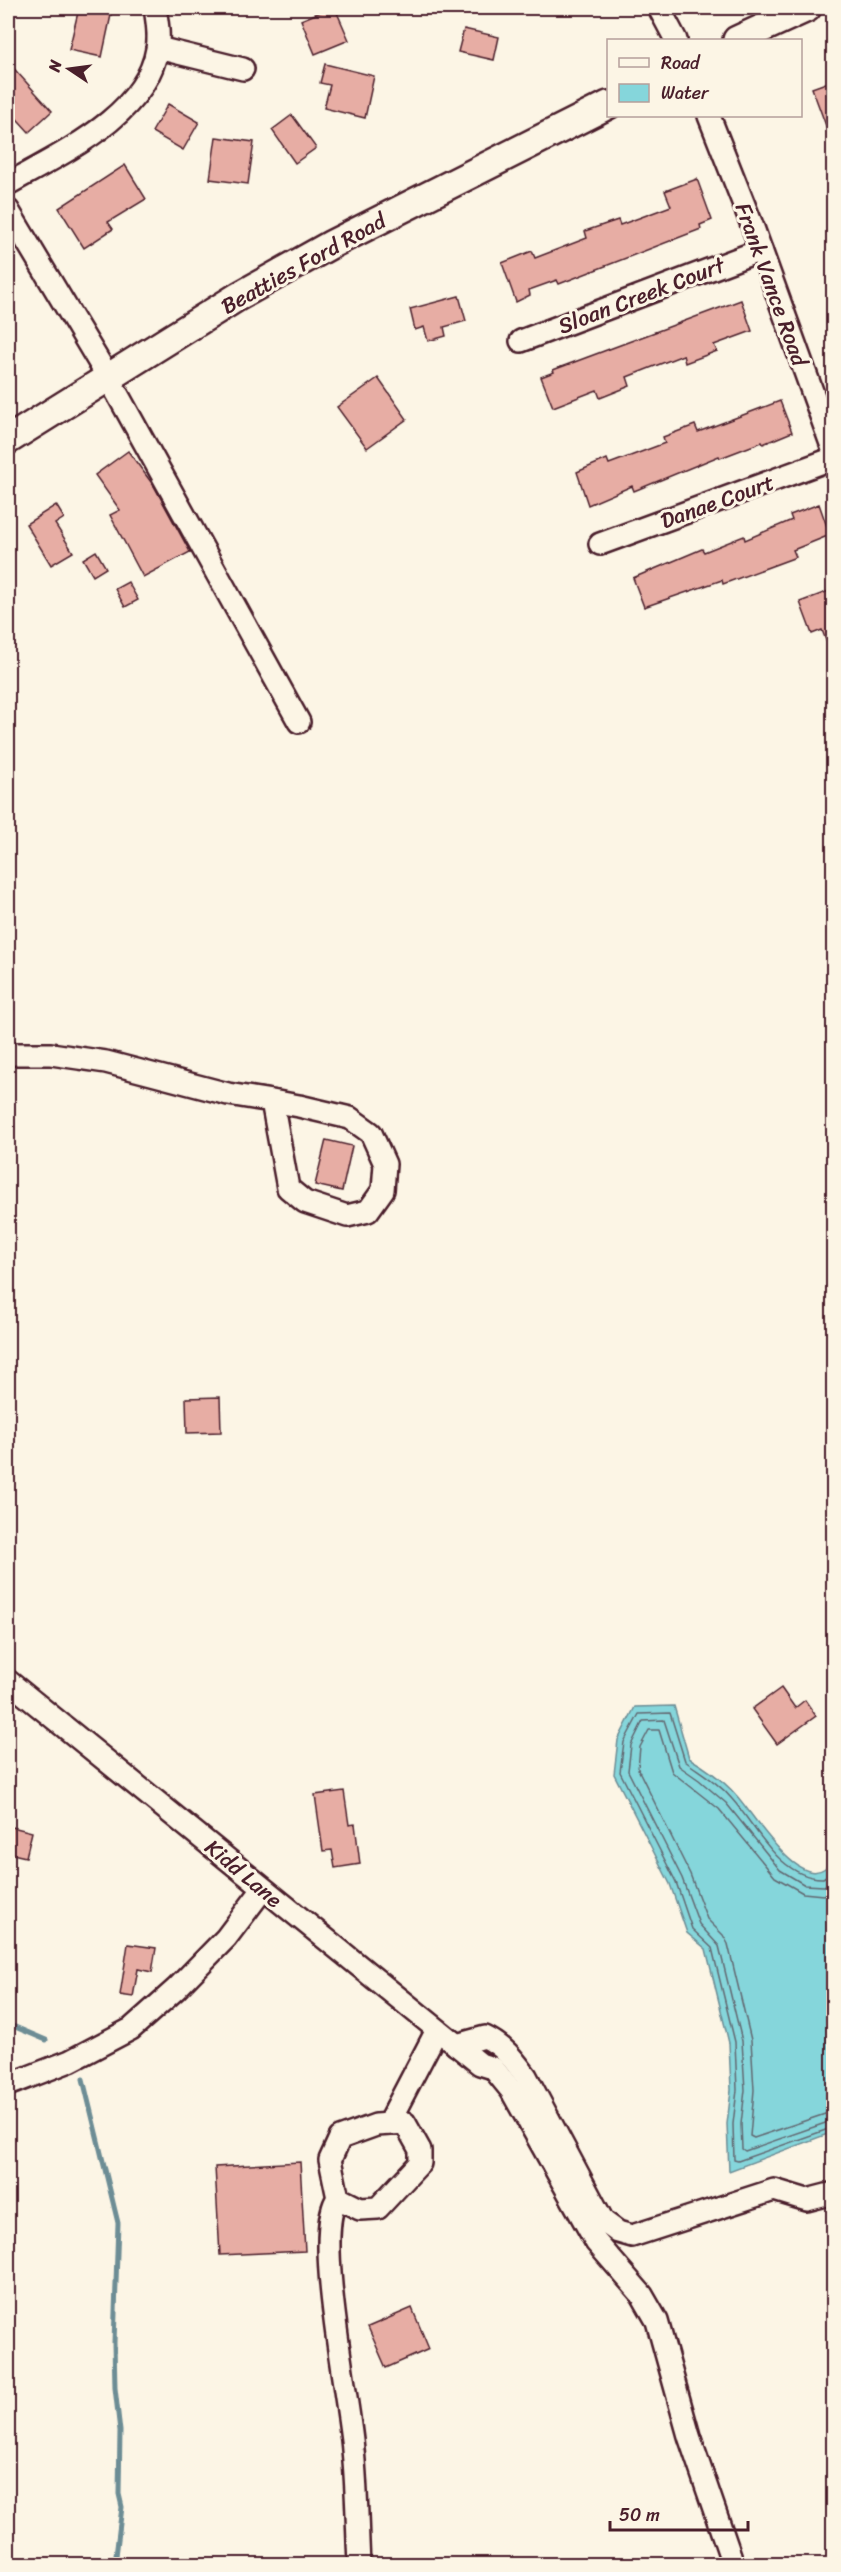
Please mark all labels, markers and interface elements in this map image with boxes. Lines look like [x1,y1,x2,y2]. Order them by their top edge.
north arrow [39,39,99,99]
legend [607,39,802,117]
text: Road [661,47,701,79]
text: N [39,56,70,75]
text: Water [661,77,710,109]
street label: Frank Vance Road [724,197,820,373]
street label: Beatties Ford Road [213,201,394,325]
street label: Sloan Creek Court [552,245,731,345]
street label: Danae Court [655,463,780,540]
street label: Kidd Lane [196,1829,292,1918]
scale bar [610,2494,748,2532]
text: 50 m [619,2499,660,2531]

